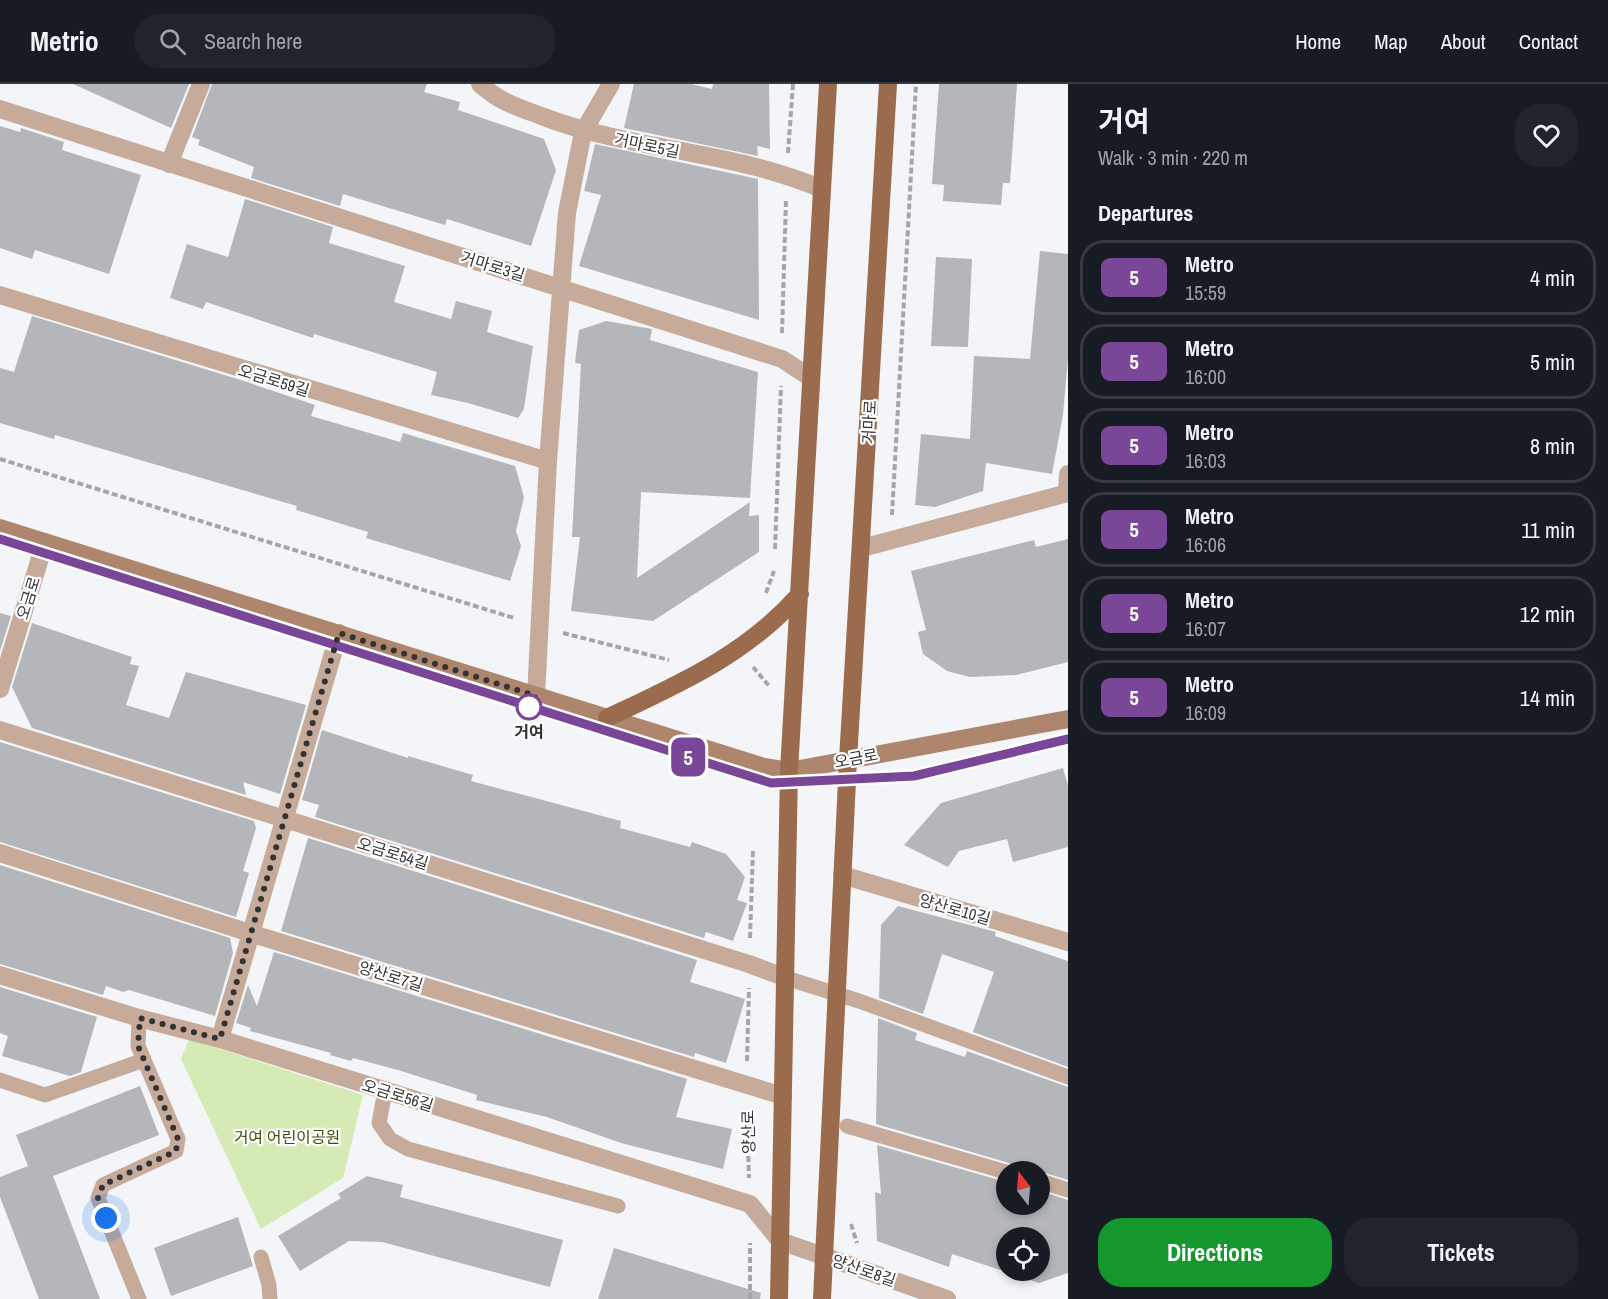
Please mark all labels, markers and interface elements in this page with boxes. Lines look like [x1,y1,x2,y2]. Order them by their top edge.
search box [135,14,555,68]
text: Metrio [30,22,99,60]
icon: search [156,25,189,58]
text: Search here [204,26,302,56]
text: Home [1295,27,1341,56]
text: Map [1374,27,1408,56]
text: About [1441,27,1486,56]
text: Contact [1519,27,1578,56]
text: 거여 [1098,102,1150,140]
button: heart [1515,104,1578,167]
street label: 거마로5길 [612,127,682,163]
text: Walk · 3 min · 220 m [1098,144,1248,171]
text: Departures [1098,198,1193,228]
street label: 거마로3길 [458,246,528,286]
text: Metro [1185,249,1234,279]
text: 5 [1129,263,1139,292]
text: 4 min [1530,263,1575,293]
text: 15:59 [1185,279,1226,306]
text: Metro [1185,333,1234,363]
text: 5 [1129,347,1139,376]
text: 5 min [1530,347,1575,377]
street label: 오금로59길 [236,359,312,401]
text: 16:00 [1185,363,1226,390]
street label: 거마로 [857,399,881,445]
text: Metro [1185,417,1234,447]
text: 5 [1129,431,1139,460]
text: 8 min [1530,431,1575,461]
text: 16:03 [1185,447,1226,474]
text: Metro [1185,501,1234,531]
text: 5 [1129,515,1139,544]
text: 11 min [1521,515,1575,545]
text: 16:06 [1185,531,1226,558]
street label: 오금로 [11,573,45,622]
text: Metro [1185,585,1234,615]
text: 5 [1129,599,1139,628]
text: 12 min [1520,599,1575,629]
text: 16:07 [1185,615,1226,642]
text: Metro [1185,669,1234,699]
text: 5 [1129,683,1139,712]
text: 14 min [1520,683,1575,713]
marker: 거여 [516,694,542,720]
text: 16:09 [1185,699,1226,726]
place label: 거여 [514,721,544,743]
line badge: 5 [668,738,708,776]
text: 5 [683,743,693,772]
street label: 오금로 [832,743,880,773]
street label: 오금로54길 [355,832,431,874]
street label: 양산로10길 [917,888,993,930]
street label: 양산로7길 [356,956,426,996]
street label: 오금로56길 [360,1074,436,1116]
street label: 양산로 [737,1109,759,1154]
park label: 거여 어린이공원 [234,1126,340,1148]
north arrow [996,1161,1050,1215]
map controls [996,1161,1050,1281]
your location [91,1203,121,1233]
button: Directions [1098,1218,1332,1287]
button: Tickets [1344,1218,1578,1287]
button: locate [996,1227,1050,1281]
street label: 양산로8길 [829,1249,899,1291]

